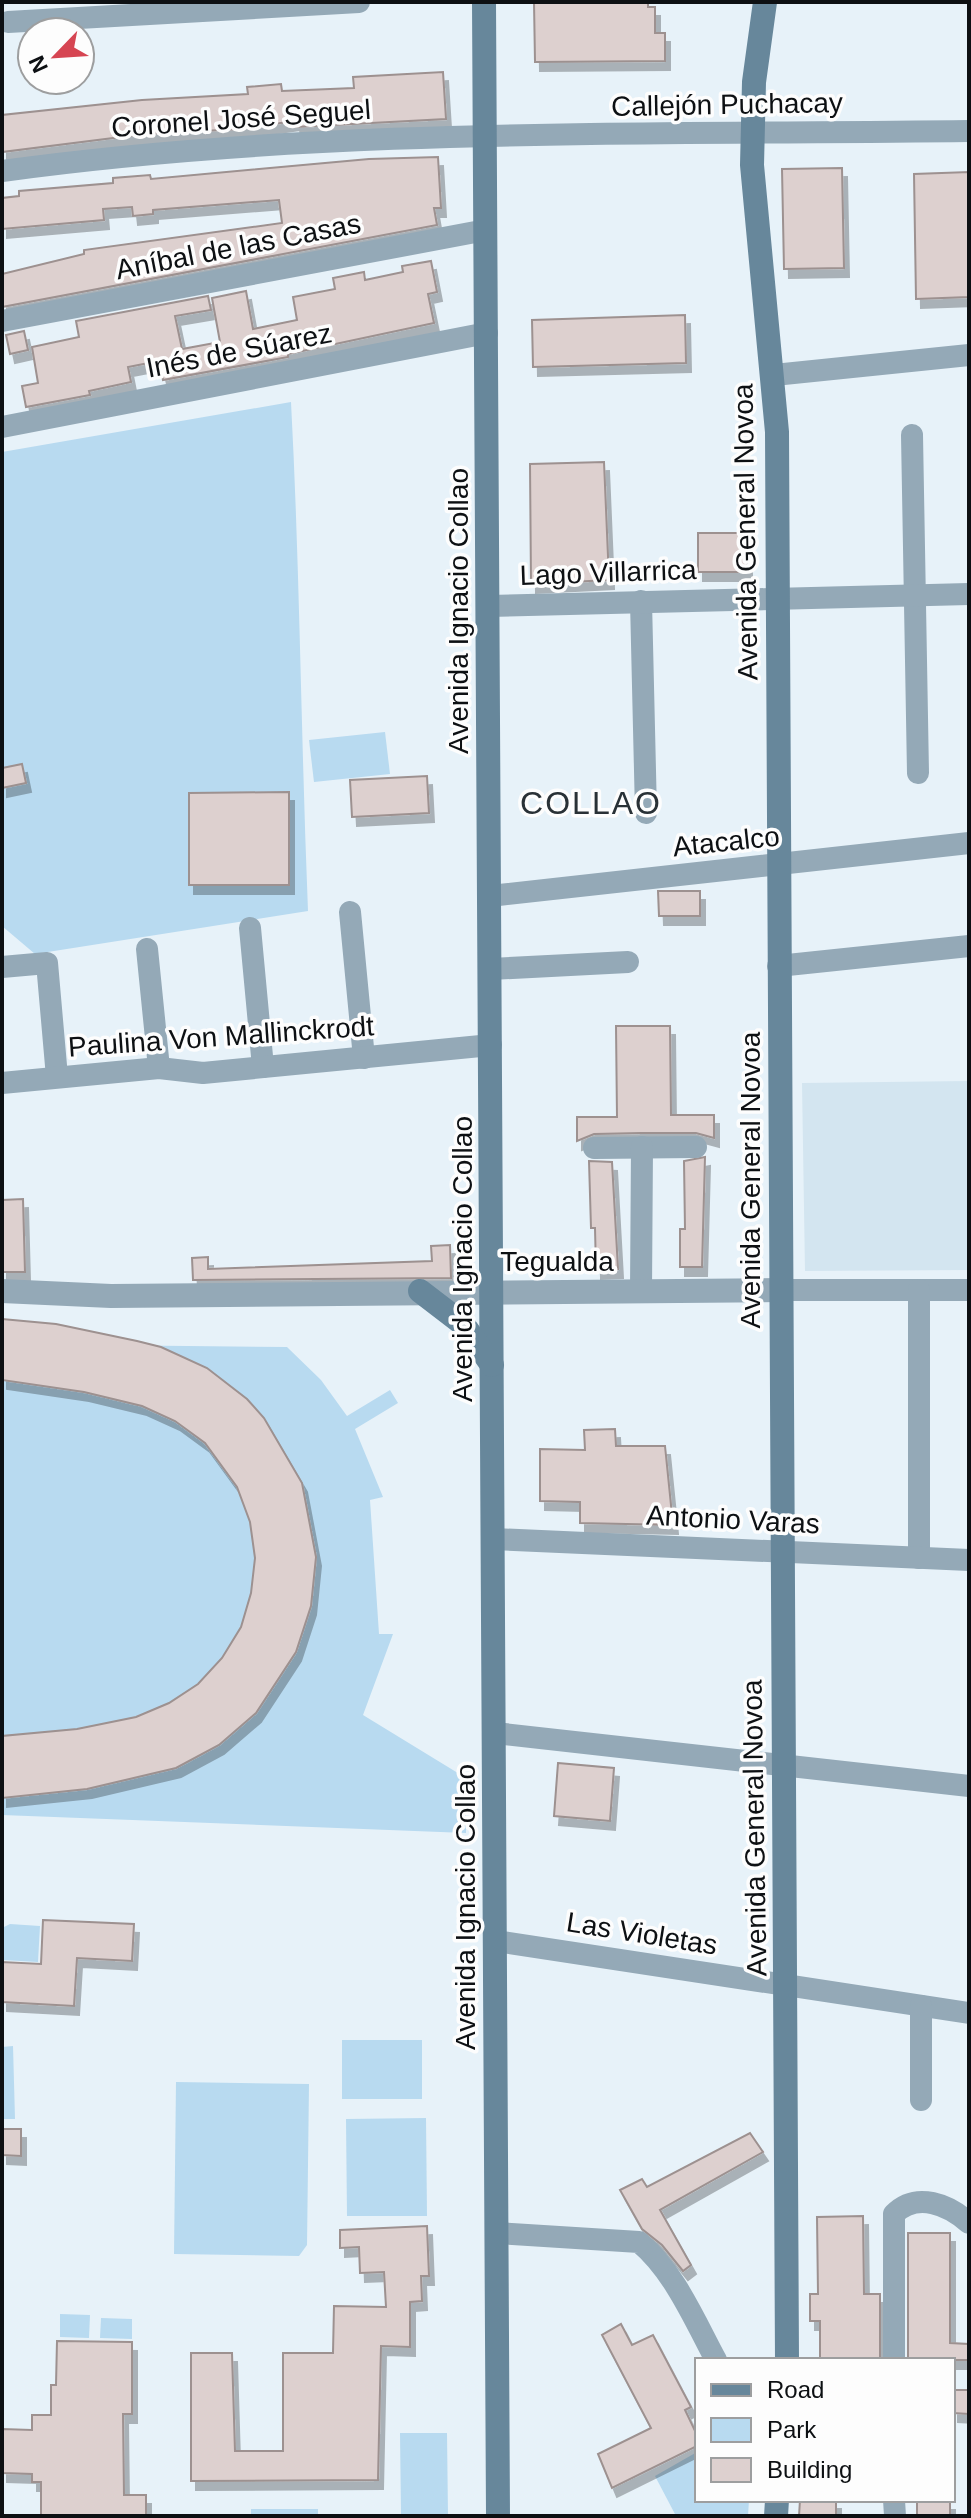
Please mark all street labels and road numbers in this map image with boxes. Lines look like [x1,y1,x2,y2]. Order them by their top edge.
street label: Callejón Puchacay [611,87,843,122]
street label: Coronel José Seguel [110,94,372,143]
street label: Aníbal de las Casas [113,208,363,285]
street label: Inés de Súarez [144,317,334,384]
street label: Avenida General Novoa [727,383,764,681]
street label: Avenida Ignacio Collao [443,468,474,754]
street label: Lago Villarrica [519,554,697,591]
street label: Atacalco [671,820,781,863]
street label: Paulina Von Mallinckrodt [67,1010,375,1063]
street label: Avenida General Novoa [735,1031,766,1328]
street label: Avenida Ignacio Collao [447,1116,478,1402]
street label: Tegualda [500,1246,614,1277]
street label: Antonio Varas [645,1499,821,1540]
street label: Avenida General Novoa [736,1679,773,1977]
street label: Avenida Ignacio Collao [450,1764,481,2050]
street label: Las Violetas [564,1906,719,1961]

